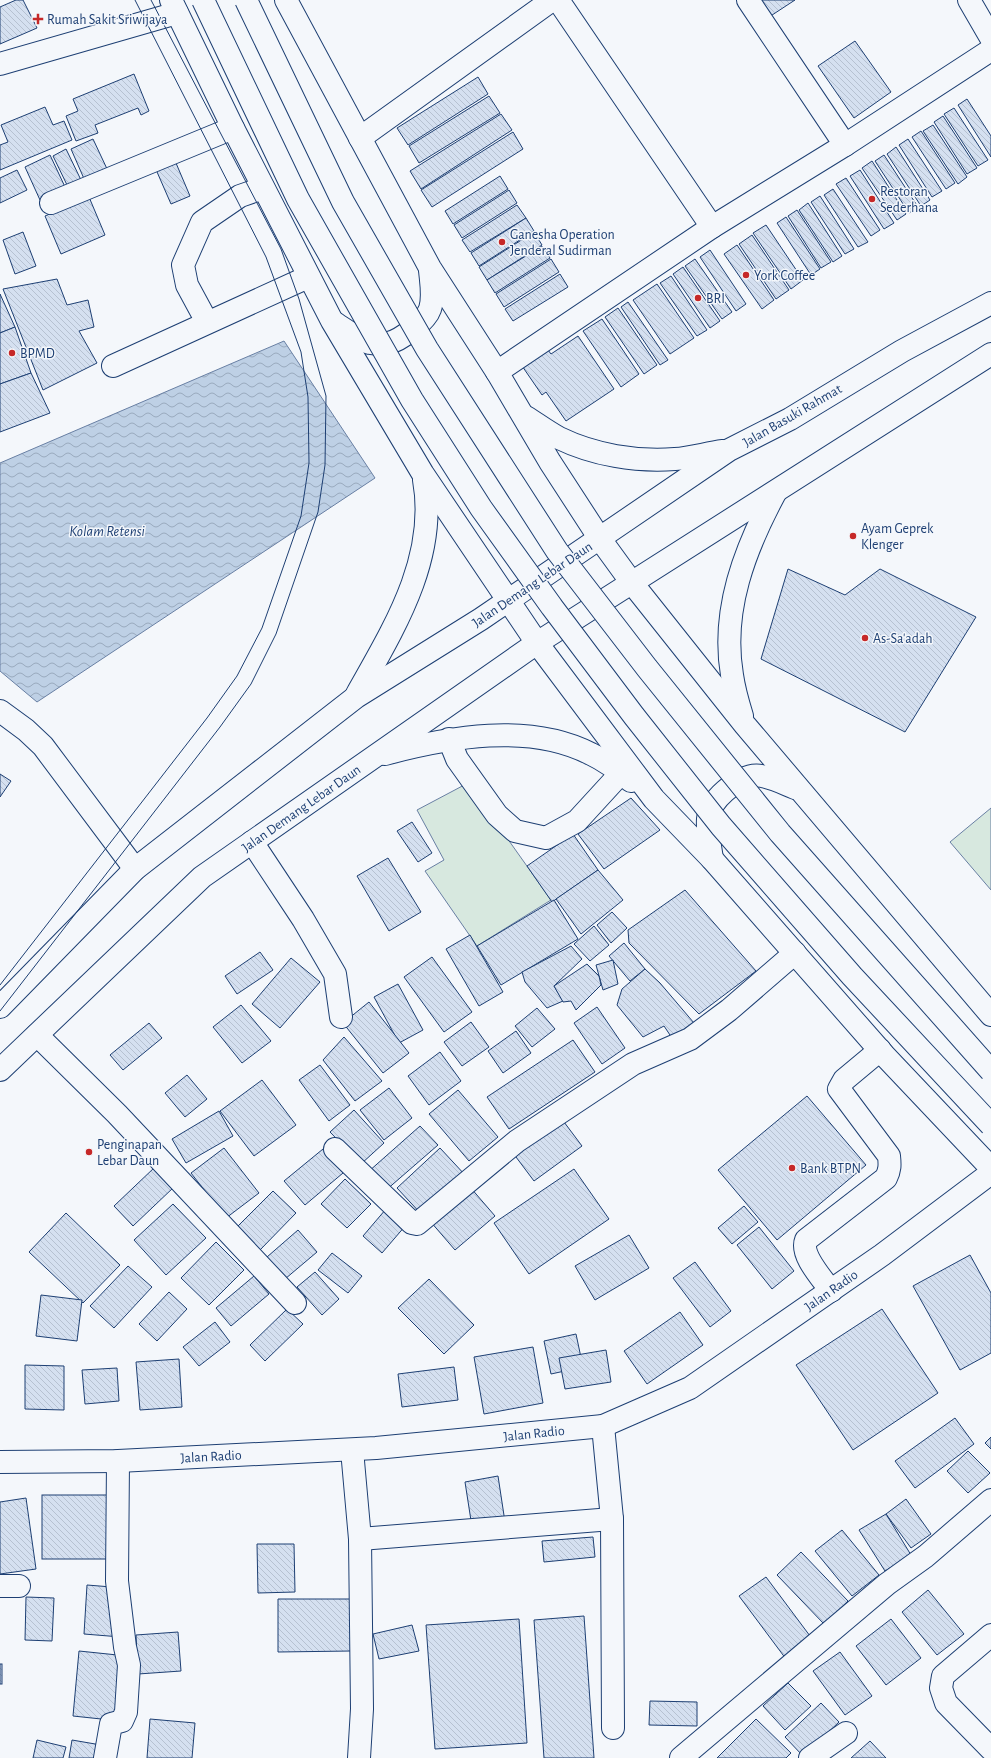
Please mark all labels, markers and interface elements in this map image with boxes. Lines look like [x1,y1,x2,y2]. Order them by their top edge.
marker: Rumah Sakit Sriwijaya [32,13,44,25]
place label: Rumah Sakit Sriwijaya [47,13,168,27]
place label: Restoran Sederhana [880,185,939,215]
marker: Restoran Sederhana [867,194,877,204]
place label: Ganesha Operation Jenderal Sudirman [510,228,615,258]
marker: Ganesha Operation Jenderal Sudirman [497,237,507,247]
place label: York Coffee [754,269,815,283]
marker: York Coffee [741,270,751,280]
place label: BRI [706,292,725,306]
marker: BRI [693,293,703,303]
place label: BPMD [20,347,55,361]
marker: BPMD [7,348,17,358]
street label: Jalan Basuki Rahmat [741,382,845,450]
place label: Ayam Geprek Klenger [861,522,934,552]
water label: Kolam Retensi [69,524,145,539]
marker: Ayam Geprek Klenger [848,531,858,541]
street label: Jalan Demang Lebar Daun [470,539,595,630]
place label: As-Sa'adah [873,632,933,646]
marker: As-Sa'adah [860,633,870,643]
street label: Jalan Demang Lebar Daun [240,763,364,855]
place label: Penginapan Lebar Daun [97,1138,162,1168]
marker: Penginapan Lebar Daun [84,1147,94,1157]
place label: Bank BTPN [800,1162,861,1176]
marker: Bank BTPN [787,1163,797,1173]
street label: Jalan Radio [802,1267,861,1314]
street label: Jalan Radio [503,1424,565,1444]
street label: Jalan Radio [180,1448,242,1466]

